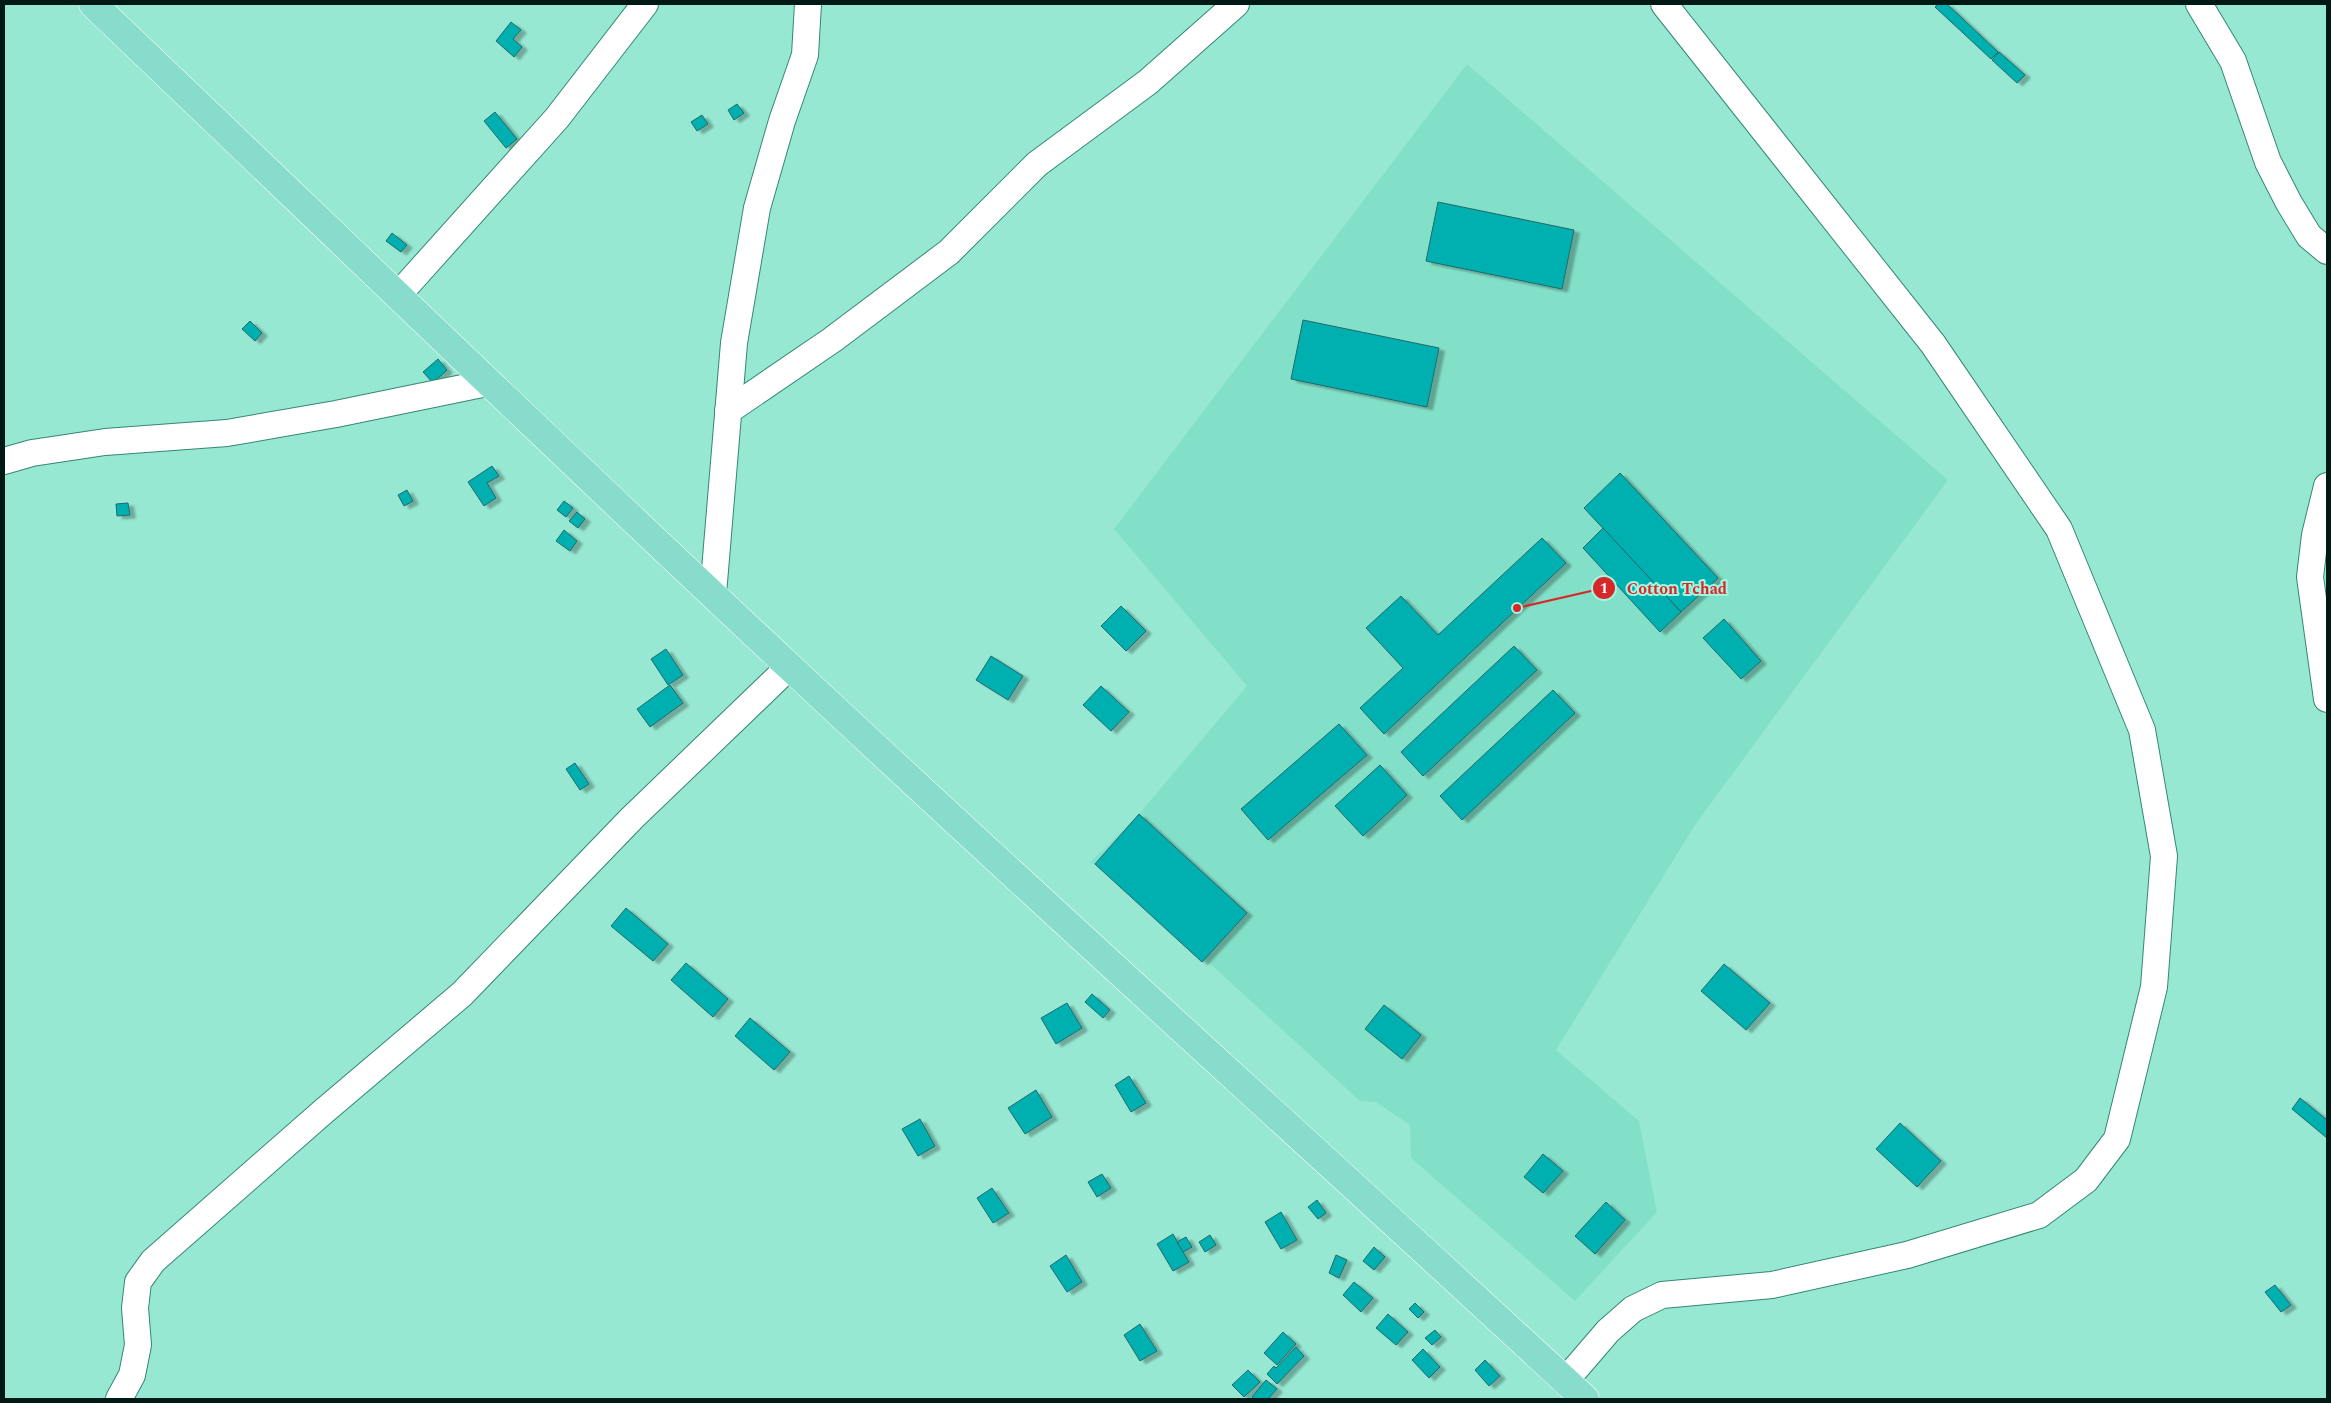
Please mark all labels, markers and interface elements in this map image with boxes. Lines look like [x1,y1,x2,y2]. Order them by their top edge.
callout: Cotton Tchad [1592,573,1737,604]
text: 1 [1600,577,1608,600]
text: Cotton Tchad [1627,577,1727,601]

